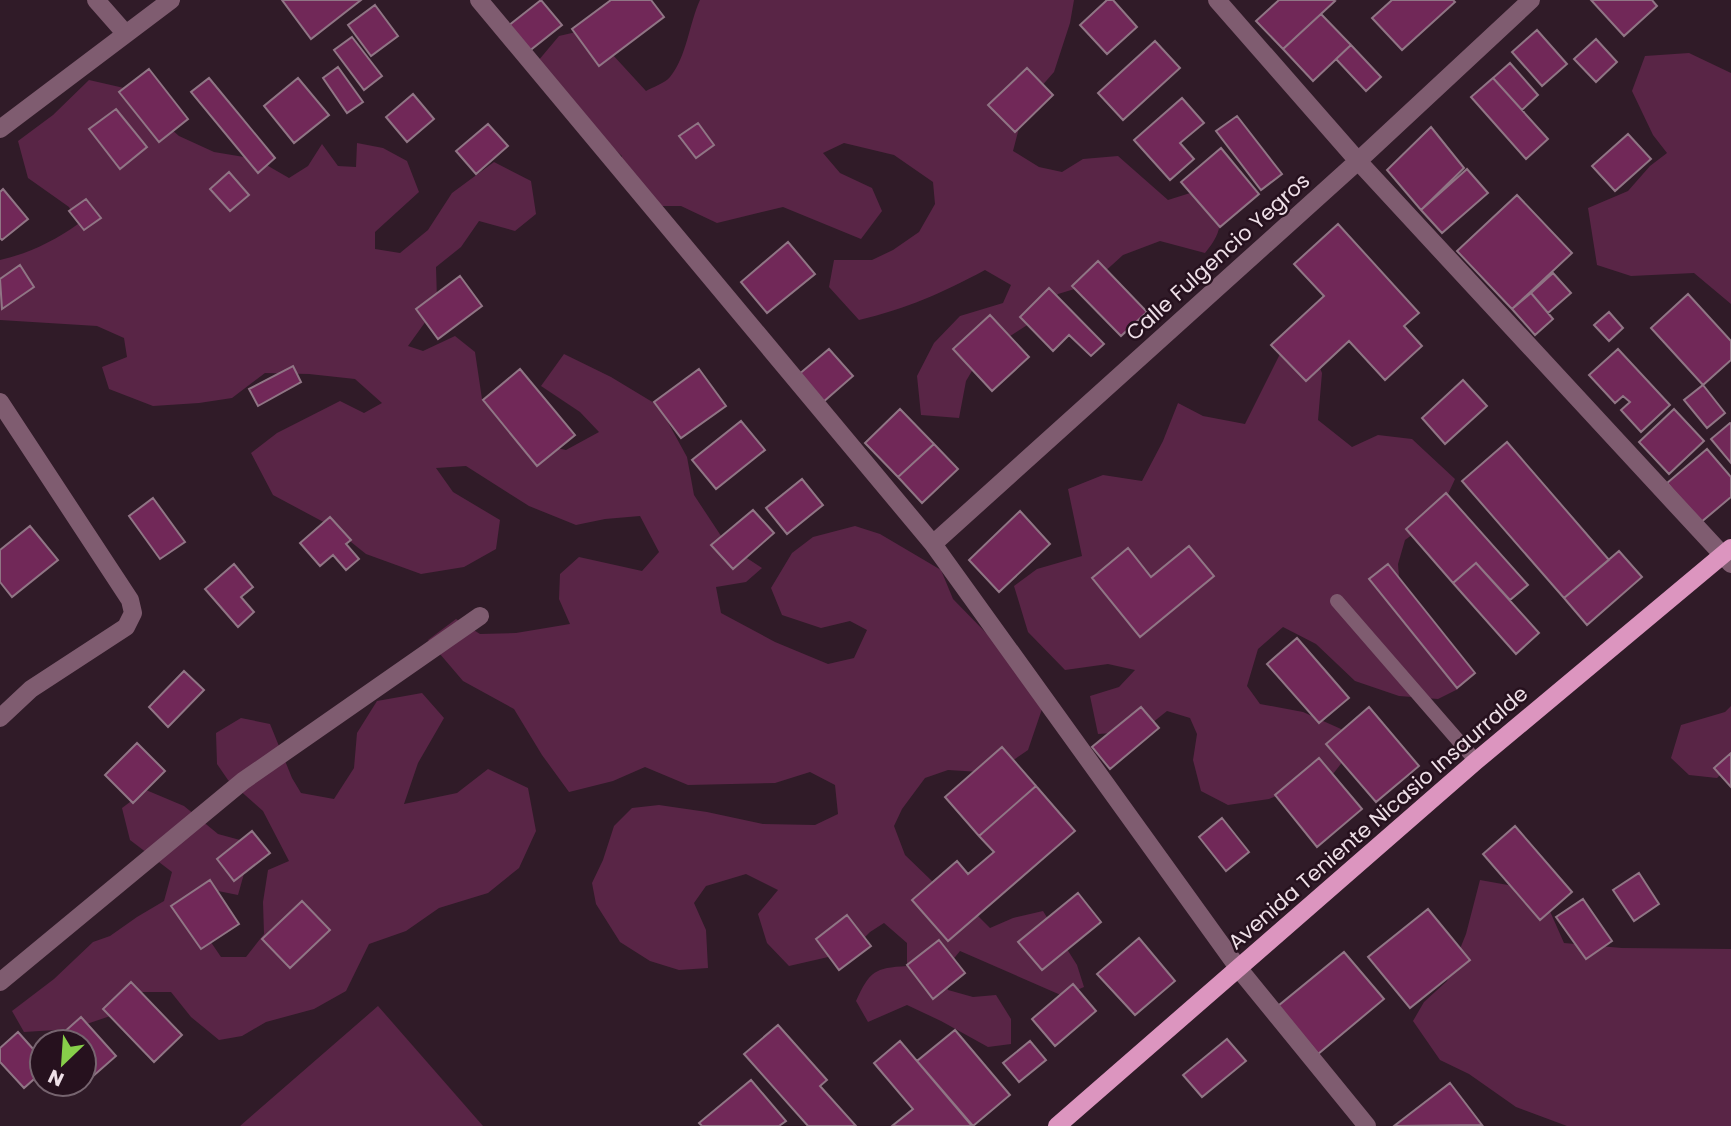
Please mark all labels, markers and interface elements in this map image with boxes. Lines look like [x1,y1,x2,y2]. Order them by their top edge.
street label: Calle Fulgencio Yegros [1120,166,1316,347]
street label: Avenida Teniente Nicasio Insaurralde [1221,679,1534,956]
north arrow [28,1028,98,1098]
text: N [44,1063,68,1093]

